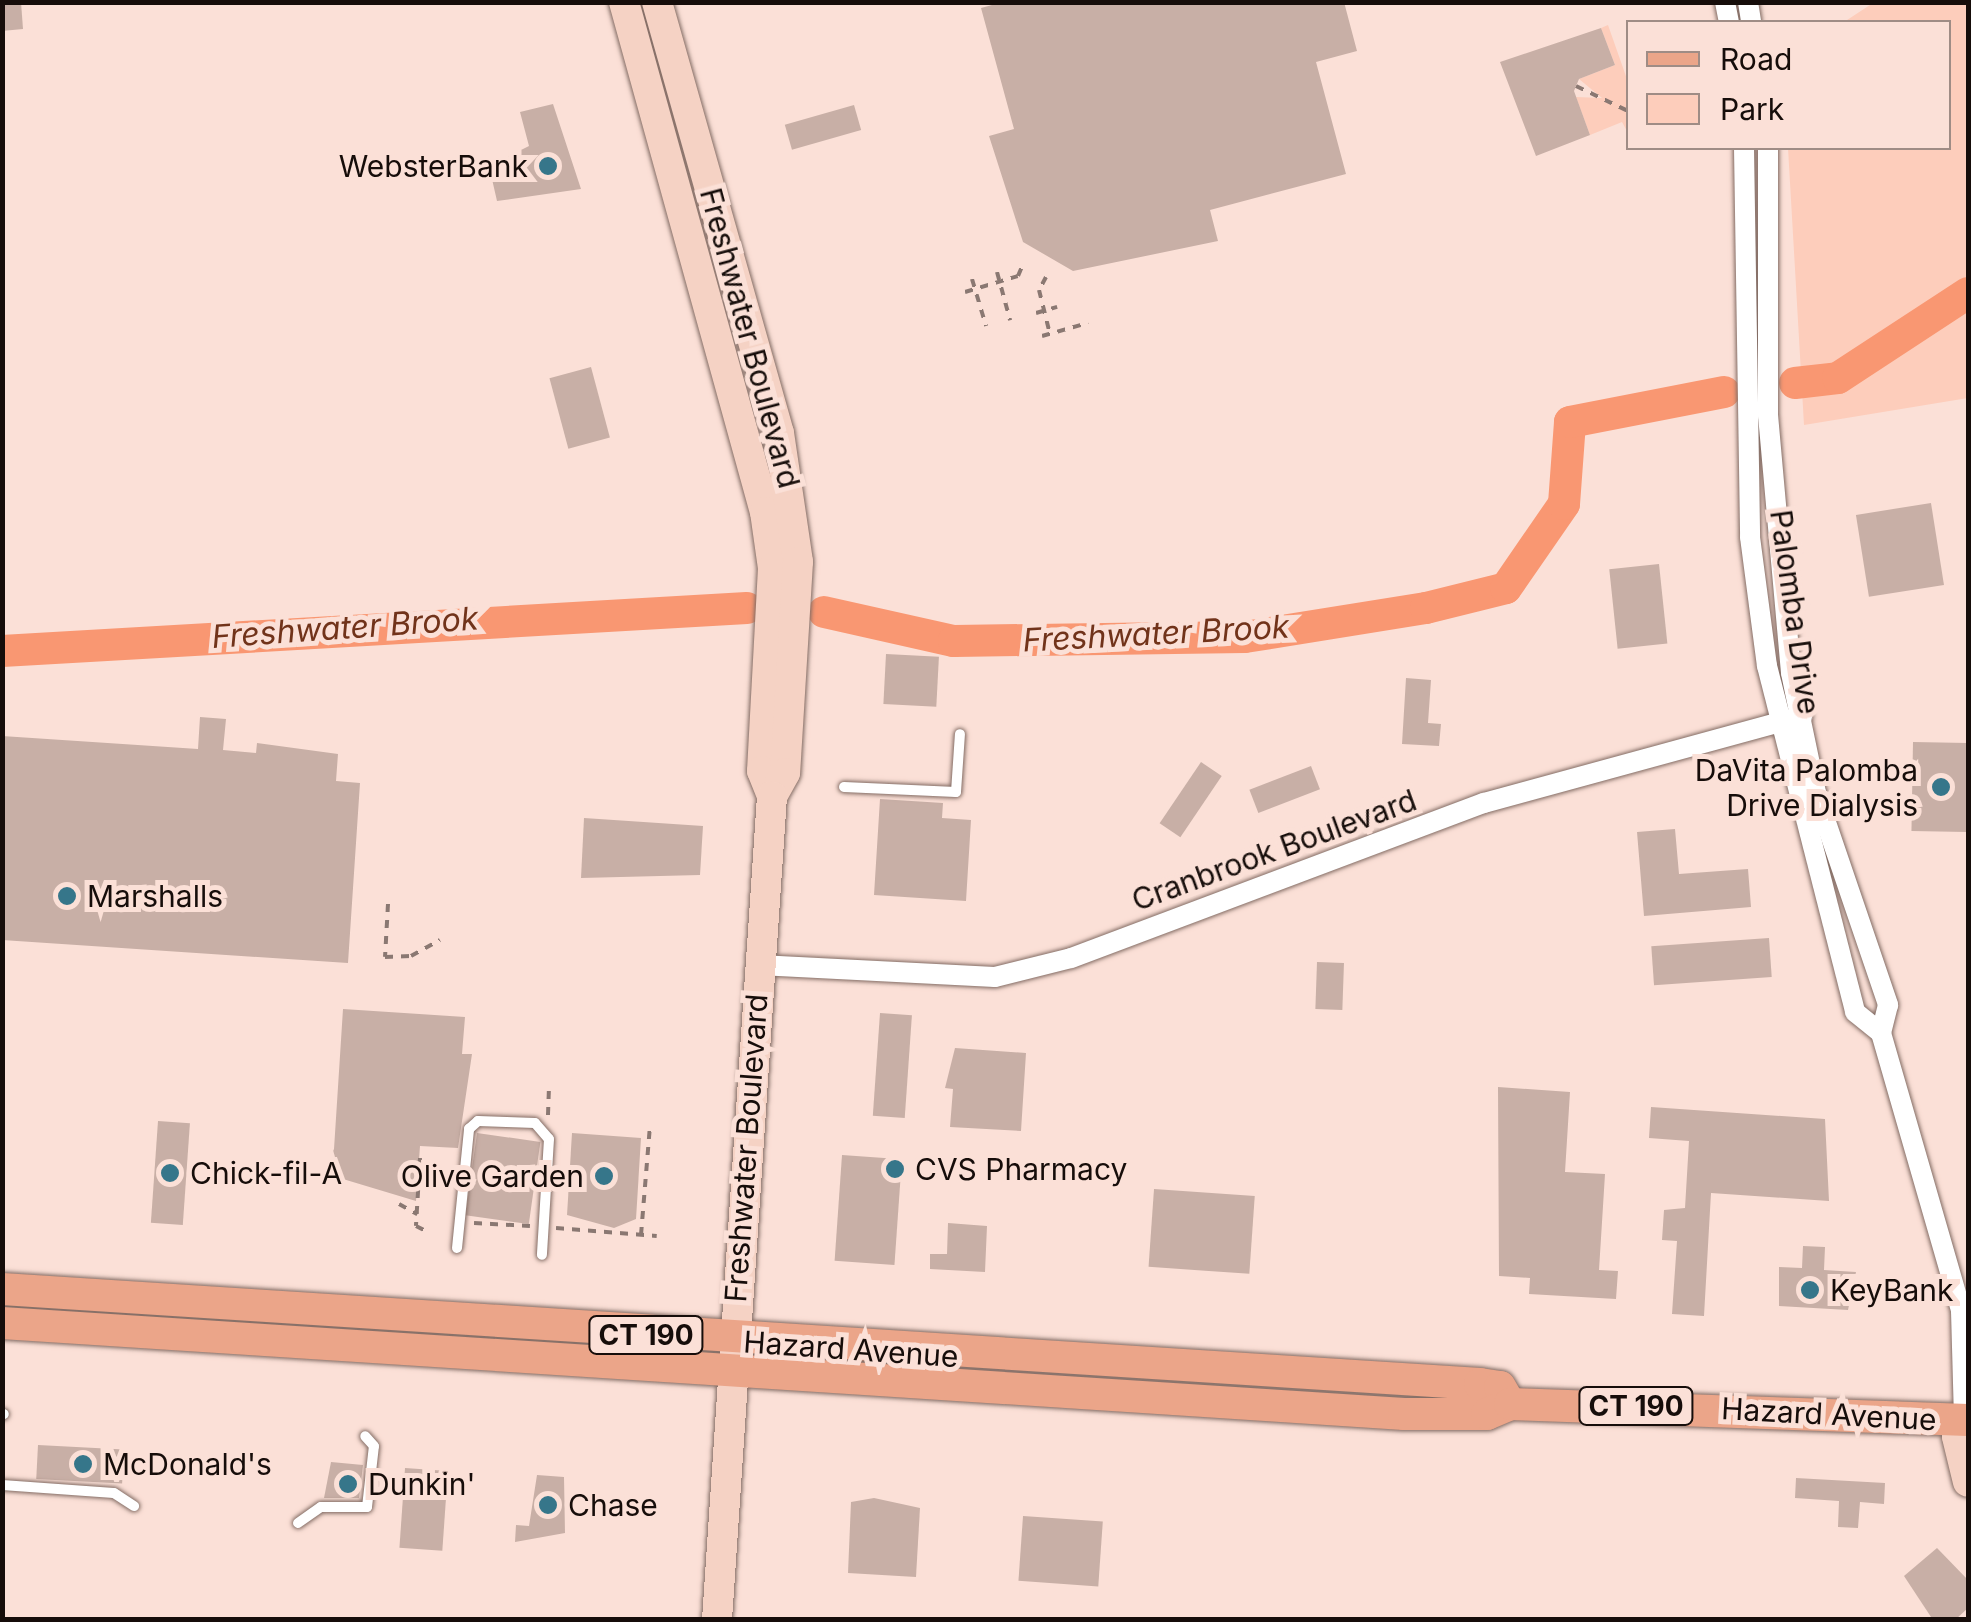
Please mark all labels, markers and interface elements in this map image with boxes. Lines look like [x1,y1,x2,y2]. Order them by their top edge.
legend [1626,20,1951,150]
text: Road [1720,41,1792,77]
text: Park [1720,91,1784,127]
place label: WebsterBank [339,148,528,184]
marker: WebsterBank [537,155,559,177]
street label: Freshwater Boulevard [693,184,807,492]
street label: Palomba Drive [1763,508,1827,716]
water label: Freshwater Brook [210,600,480,656]
water label: Freshwater Brook [1022,608,1290,660]
place label: DaVita Palomba Drive Dialysis [1695,752,1918,822]
marker: DaVita Palomba Drive Dialysis [1928,774,1954,800]
street label: Cranbrook Boulevard [1127,782,1421,918]
place label: Marshalls [87,878,223,914]
marker: Marshalls [56,885,78,907]
street label: Freshwater Boulevard [717,993,775,1303]
place label: CVS Pharmacy [915,1151,1127,1187]
place label: Chick-fil-A [190,1155,342,1191]
place label: Olive Garden [401,1158,584,1194]
marker: CVS Pharmacy [884,1158,906,1180]
marker: Chick-fil-A [159,1162,181,1184]
marker: Olive Garden [593,1165,615,1187]
place label: KeyBank [1830,1272,1954,1308]
marker: KeyBank [1799,1279,1821,1301]
road number: CT 190 [586,1312,706,1358]
street label: Hazard Avenue [742,1324,960,1374]
road number: CT 190 [1576,1383,1696,1429]
street label: Hazard Avenue [1720,1390,1938,1438]
place label: McDonald's [103,1446,272,1482]
marker: McDonald's [72,1453,94,1475]
place label: Dunkin' [368,1466,476,1502]
marker: Dunkin' [337,1473,359,1495]
place label: Chase [568,1487,658,1523]
marker: Chase [537,1494,559,1516]

